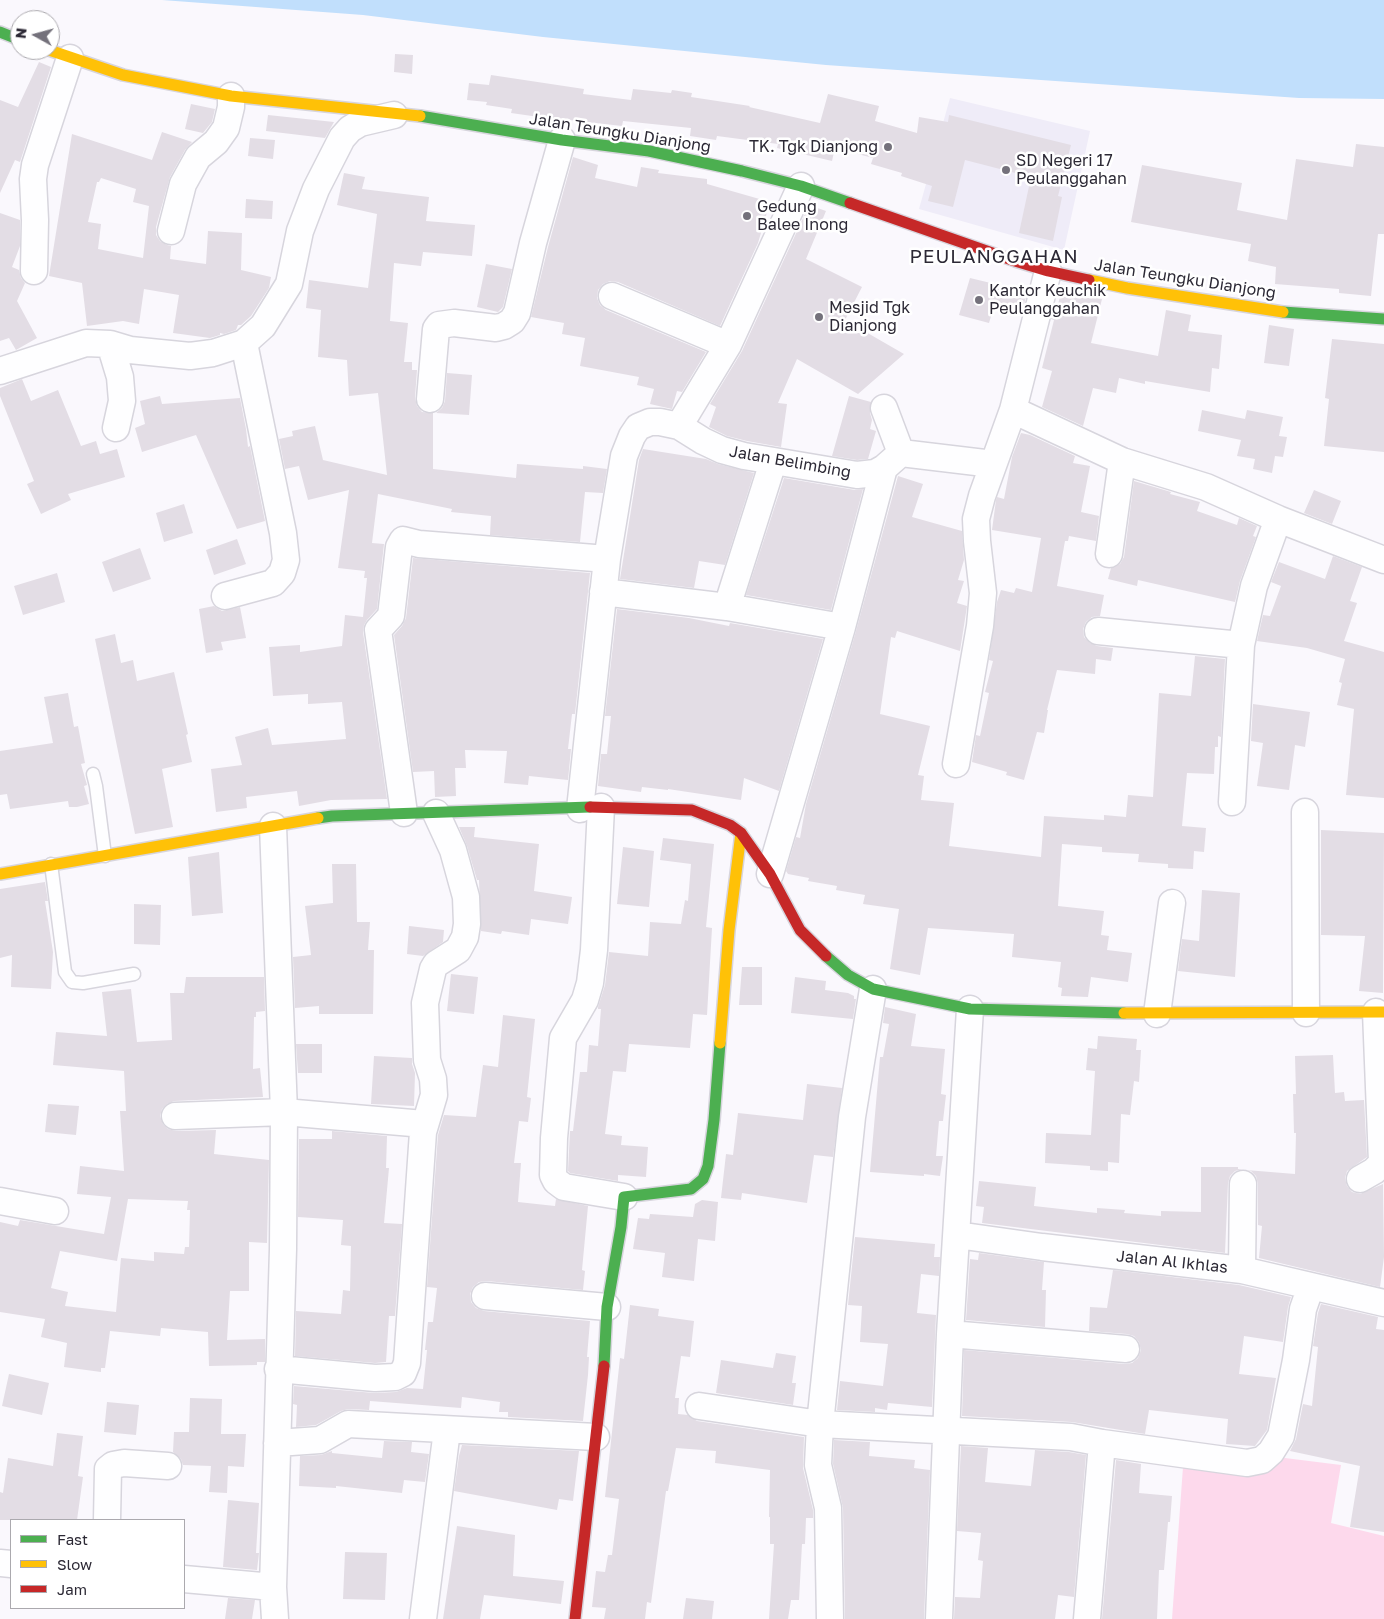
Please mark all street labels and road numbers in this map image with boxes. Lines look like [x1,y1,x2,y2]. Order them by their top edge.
street label: Jalan Teungku Dianjong [528,109,712,157]
street label: Jalan Teungku Dianjong [1093,255,1277,303]
street label: Jalan Belimbing [728,442,852,482]
street label: Jalan Al Ikhlas [1115,1247,1229,1277]

